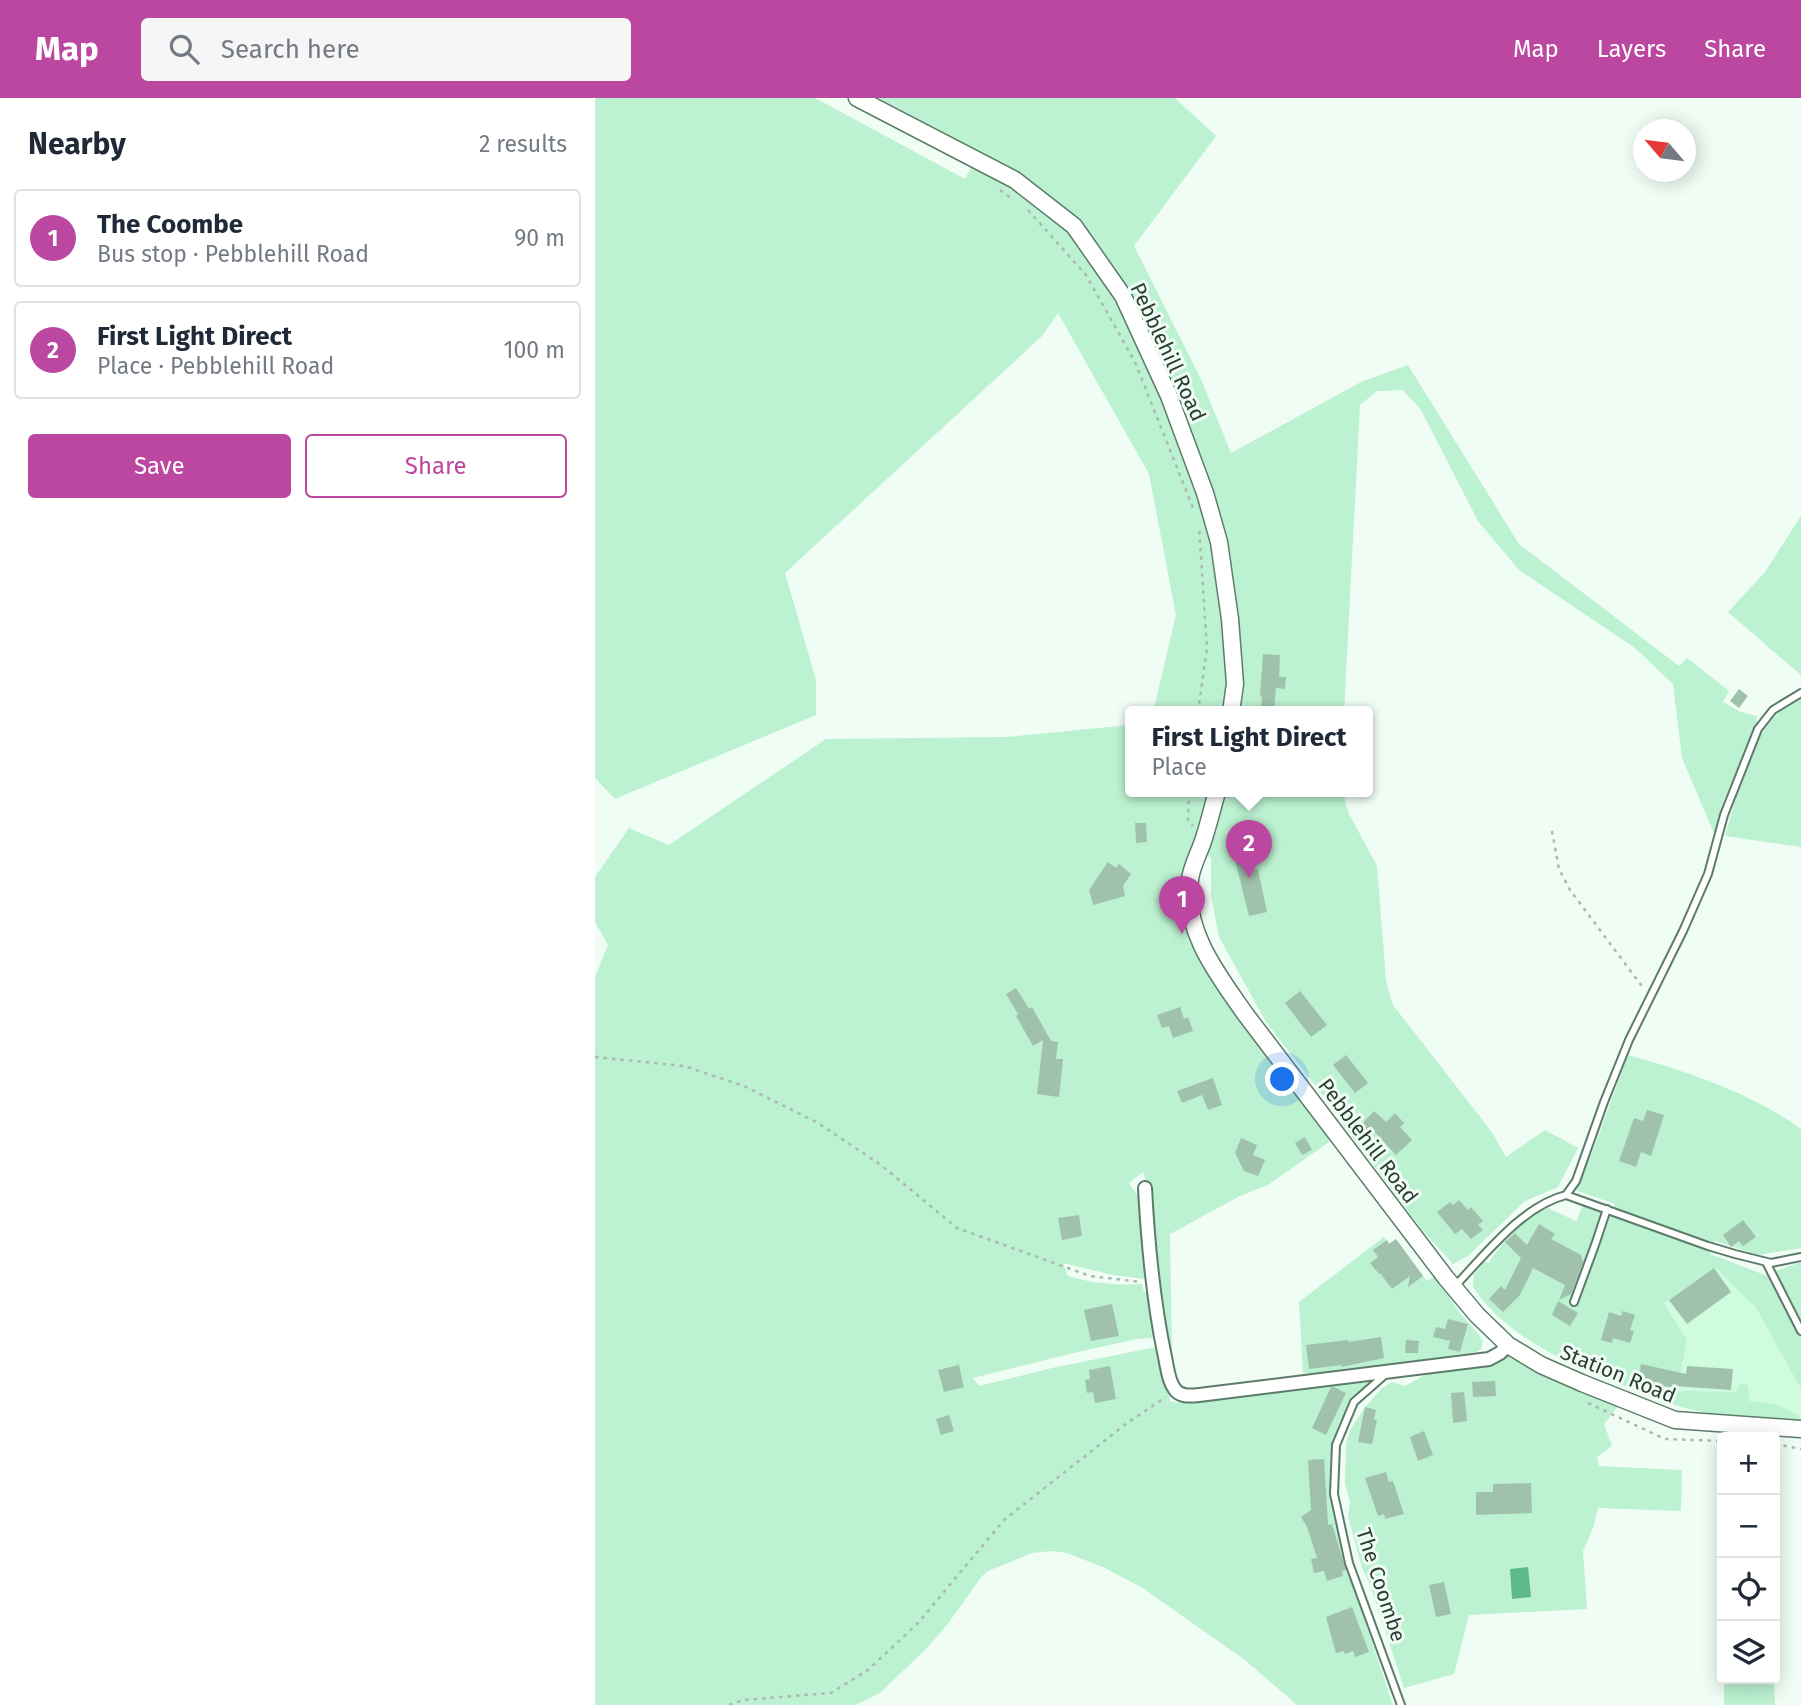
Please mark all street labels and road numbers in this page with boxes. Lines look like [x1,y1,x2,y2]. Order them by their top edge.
street label: Pebblehill Road [1125,279,1211,425]
street label: Pebblehill Road [1312,1073,1424,1209]
street label: Station Road [1556,1339,1680,1409]
street label: The Coombe [1350,1525,1412,1645]

